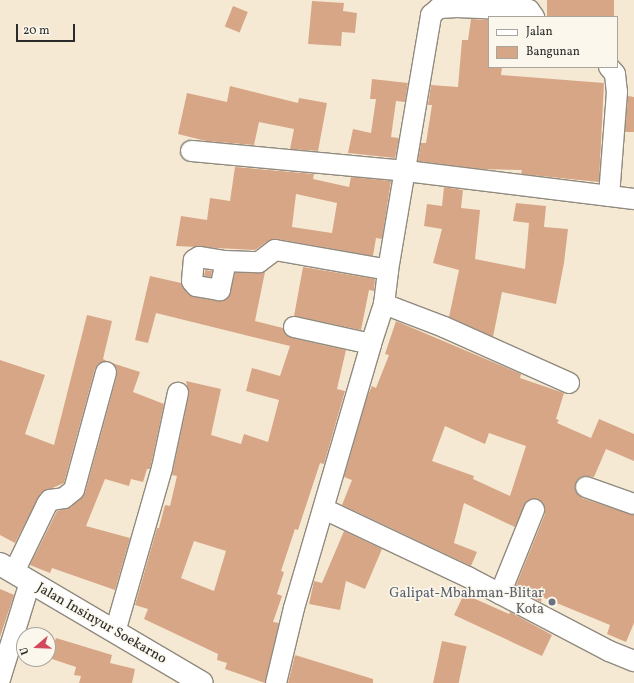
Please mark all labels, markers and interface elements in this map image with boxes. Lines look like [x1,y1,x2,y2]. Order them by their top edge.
scale bar [18,16,77,42]
legend [488,16,618,68]
text: 20 m [23,23,50,39]
text: Jalan [526,24,553,40]
text: Bangunan [526,44,580,60]
street label: Jalan Insinyur Soekarno [33,580,169,668]
place label: Galipat-Mbahman-Blitar Kota [389,586,544,618]
marker: Galipat-Mbahman-Blitar Kota [547,597,557,607]
north arrow [16,627,56,667]
text: U [17,645,33,657]

